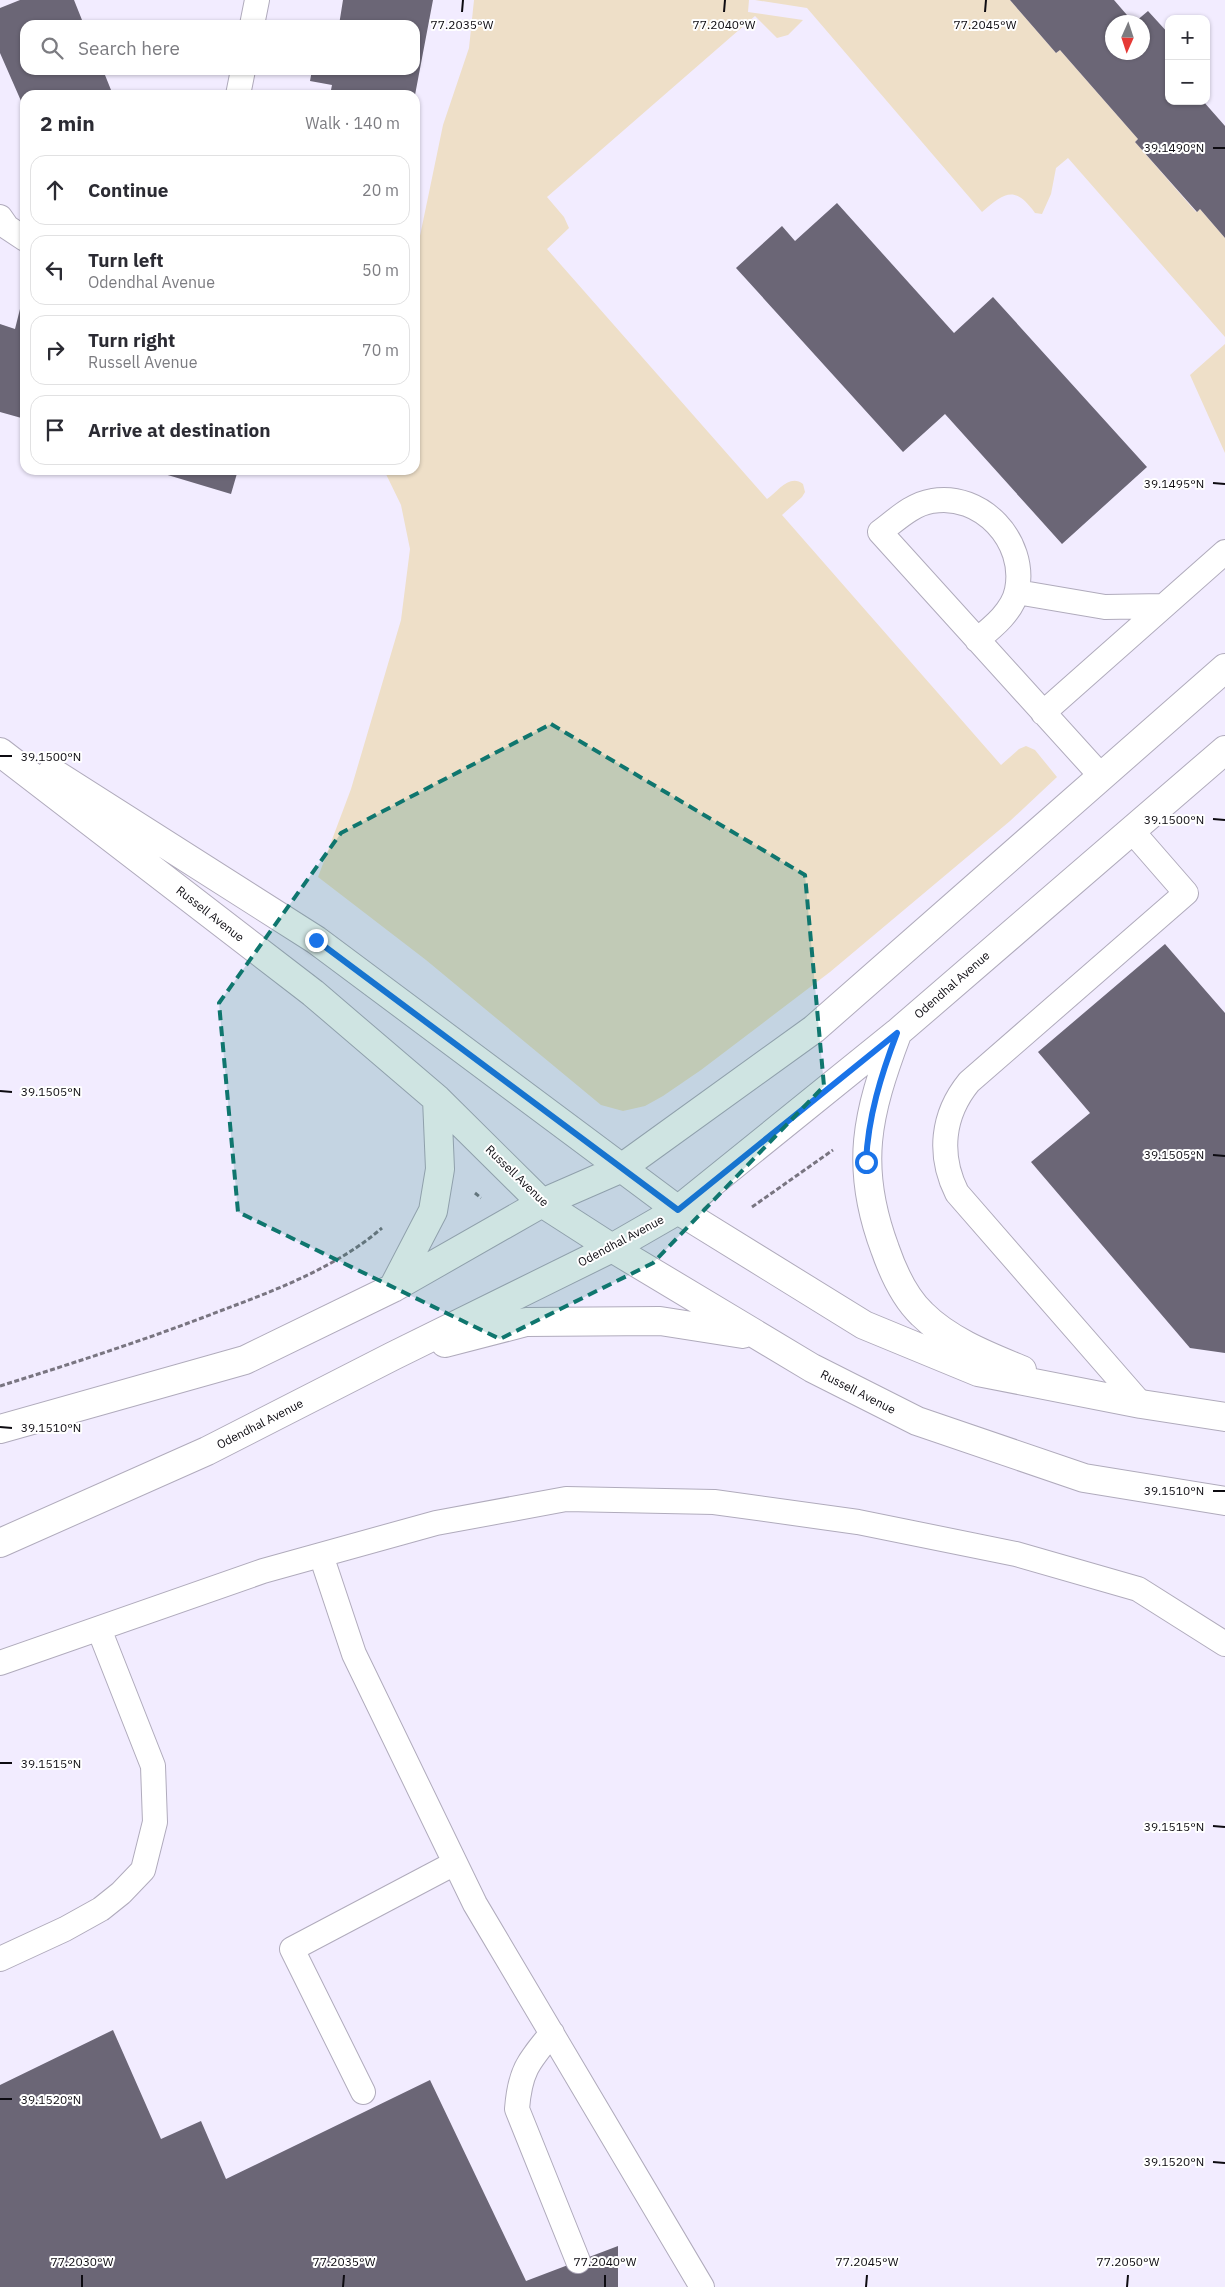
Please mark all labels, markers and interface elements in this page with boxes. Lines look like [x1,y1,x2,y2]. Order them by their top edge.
north arrow [1105,15,1150,60]
map controls [1165,15,1210,105]
button: + [1165,15,1210,60]
text: 77.2035°W [431,17,494,32]
text: 77.2040°W [693,17,756,32]
text: 77.2045°W [954,17,1017,32]
search box [20,20,420,75]
icon: search [38,34,66,62]
text: Search here [78,36,180,60]
button: − [1165,60,1210,105]
text: 2 min [40,109,95,137]
text: Walk · 140 m [305,113,400,133]
text: 39.1490°N [1144,140,1204,155]
icon: ahead [41,176,69,204]
text: Continue [88,178,168,202]
text: 20 m [362,180,399,200]
text: Turn left [88,248,164,272]
icon: left [41,256,69,284]
text: 50 m [362,260,399,280]
text: Odendhal Avenue [88,272,215,292]
text: Turn right [88,328,175,352]
icon: right [41,336,69,364]
text: 70 m [362,340,399,360]
text: Russell Avenue [88,352,197,372]
icon: arrive [41,416,69,444]
text: Arrive at destination [88,418,271,442]
text: 39.1495°N [1144,476,1204,491]
text: 39.1500°N [21,749,81,764]
text: 39.1500°N [1144,812,1204,827]
street label: Russell Avenue [173,882,248,945]
route end [305,929,328,952]
street label: Odendhal Avenue [911,947,993,1022]
text: 39.1505°N [21,1084,81,1099]
street label: Russell Avenue [483,1142,552,1210]
text: 39.1505°N [1144,1147,1204,1162]
route start [855,1151,878,1174]
street label: Odendhal Avenue [575,1211,667,1270]
street label: Russell Avenue [818,1366,899,1417]
street label: Odendhal Avenue [214,1395,306,1452]
text: 39.1510°N [21,1420,81,1435]
text: 39.1510°N [1144,1483,1204,1498]
text: 39.1515°N [21,1756,81,1771]
text: 39.1515°N [1144,1819,1204,1834]
text: 39.1520°N [21,2092,81,2107]
text: 39.1520°N [1144,2154,1204,2169]
text: 77.2030°W [51,2254,114,2269]
text: 77.2035°W [313,2254,376,2269]
text: 77.2040°W [574,2254,637,2269]
text: 77.2045°W [836,2254,899,2269]
text: 77.2050°W [1097,2254,1160,2269]

